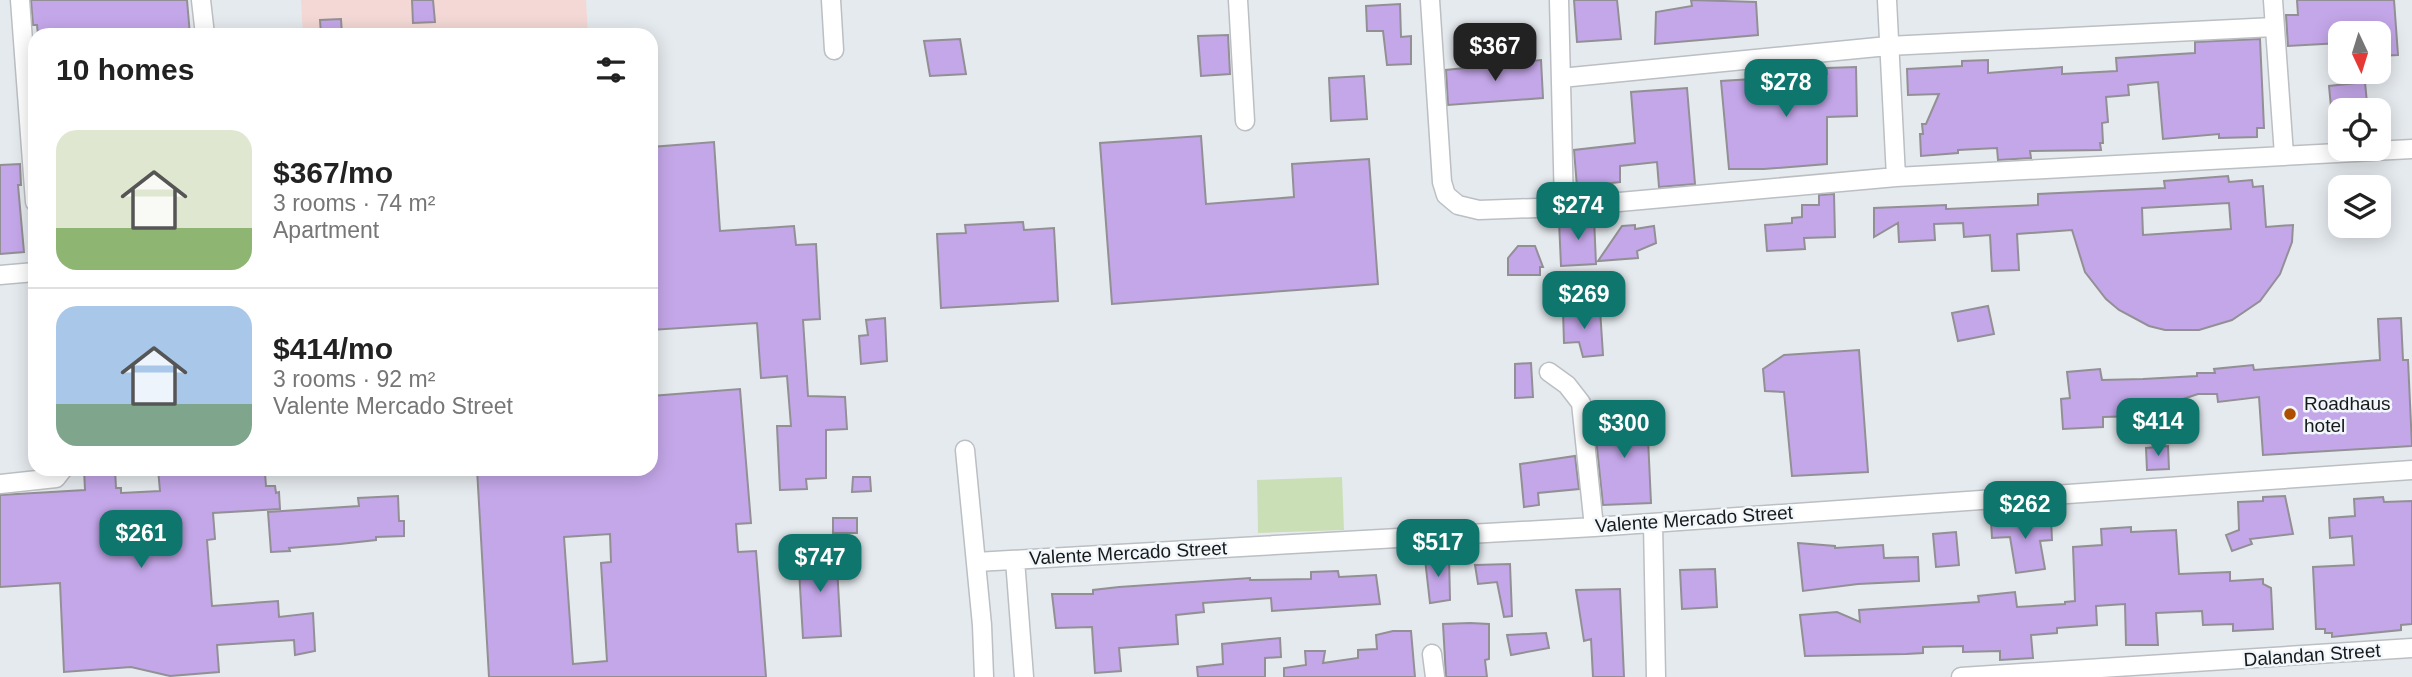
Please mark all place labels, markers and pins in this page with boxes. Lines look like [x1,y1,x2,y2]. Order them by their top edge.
pin: $367 [1454,24,1536,83]
pin: $278 [1745,60,1827,119]
pin: $274 [1537,182,1619,242]
pin: $269 [1543,272,1625,331]
place label: Roadhaus hotel [2304,393,2391,436]
pin: $414 [2117,398,2199,458]
pin: $300 [1583,400,1665,460]
marker: Roadhaus hotel [2282,406,2298,422]
pin: $262 [1984,482,2066,541]
pin: $261 [100,510,182,570]
pin: $517 [1397,520,1479,579]
pin: $747 [779,534,861,594]

